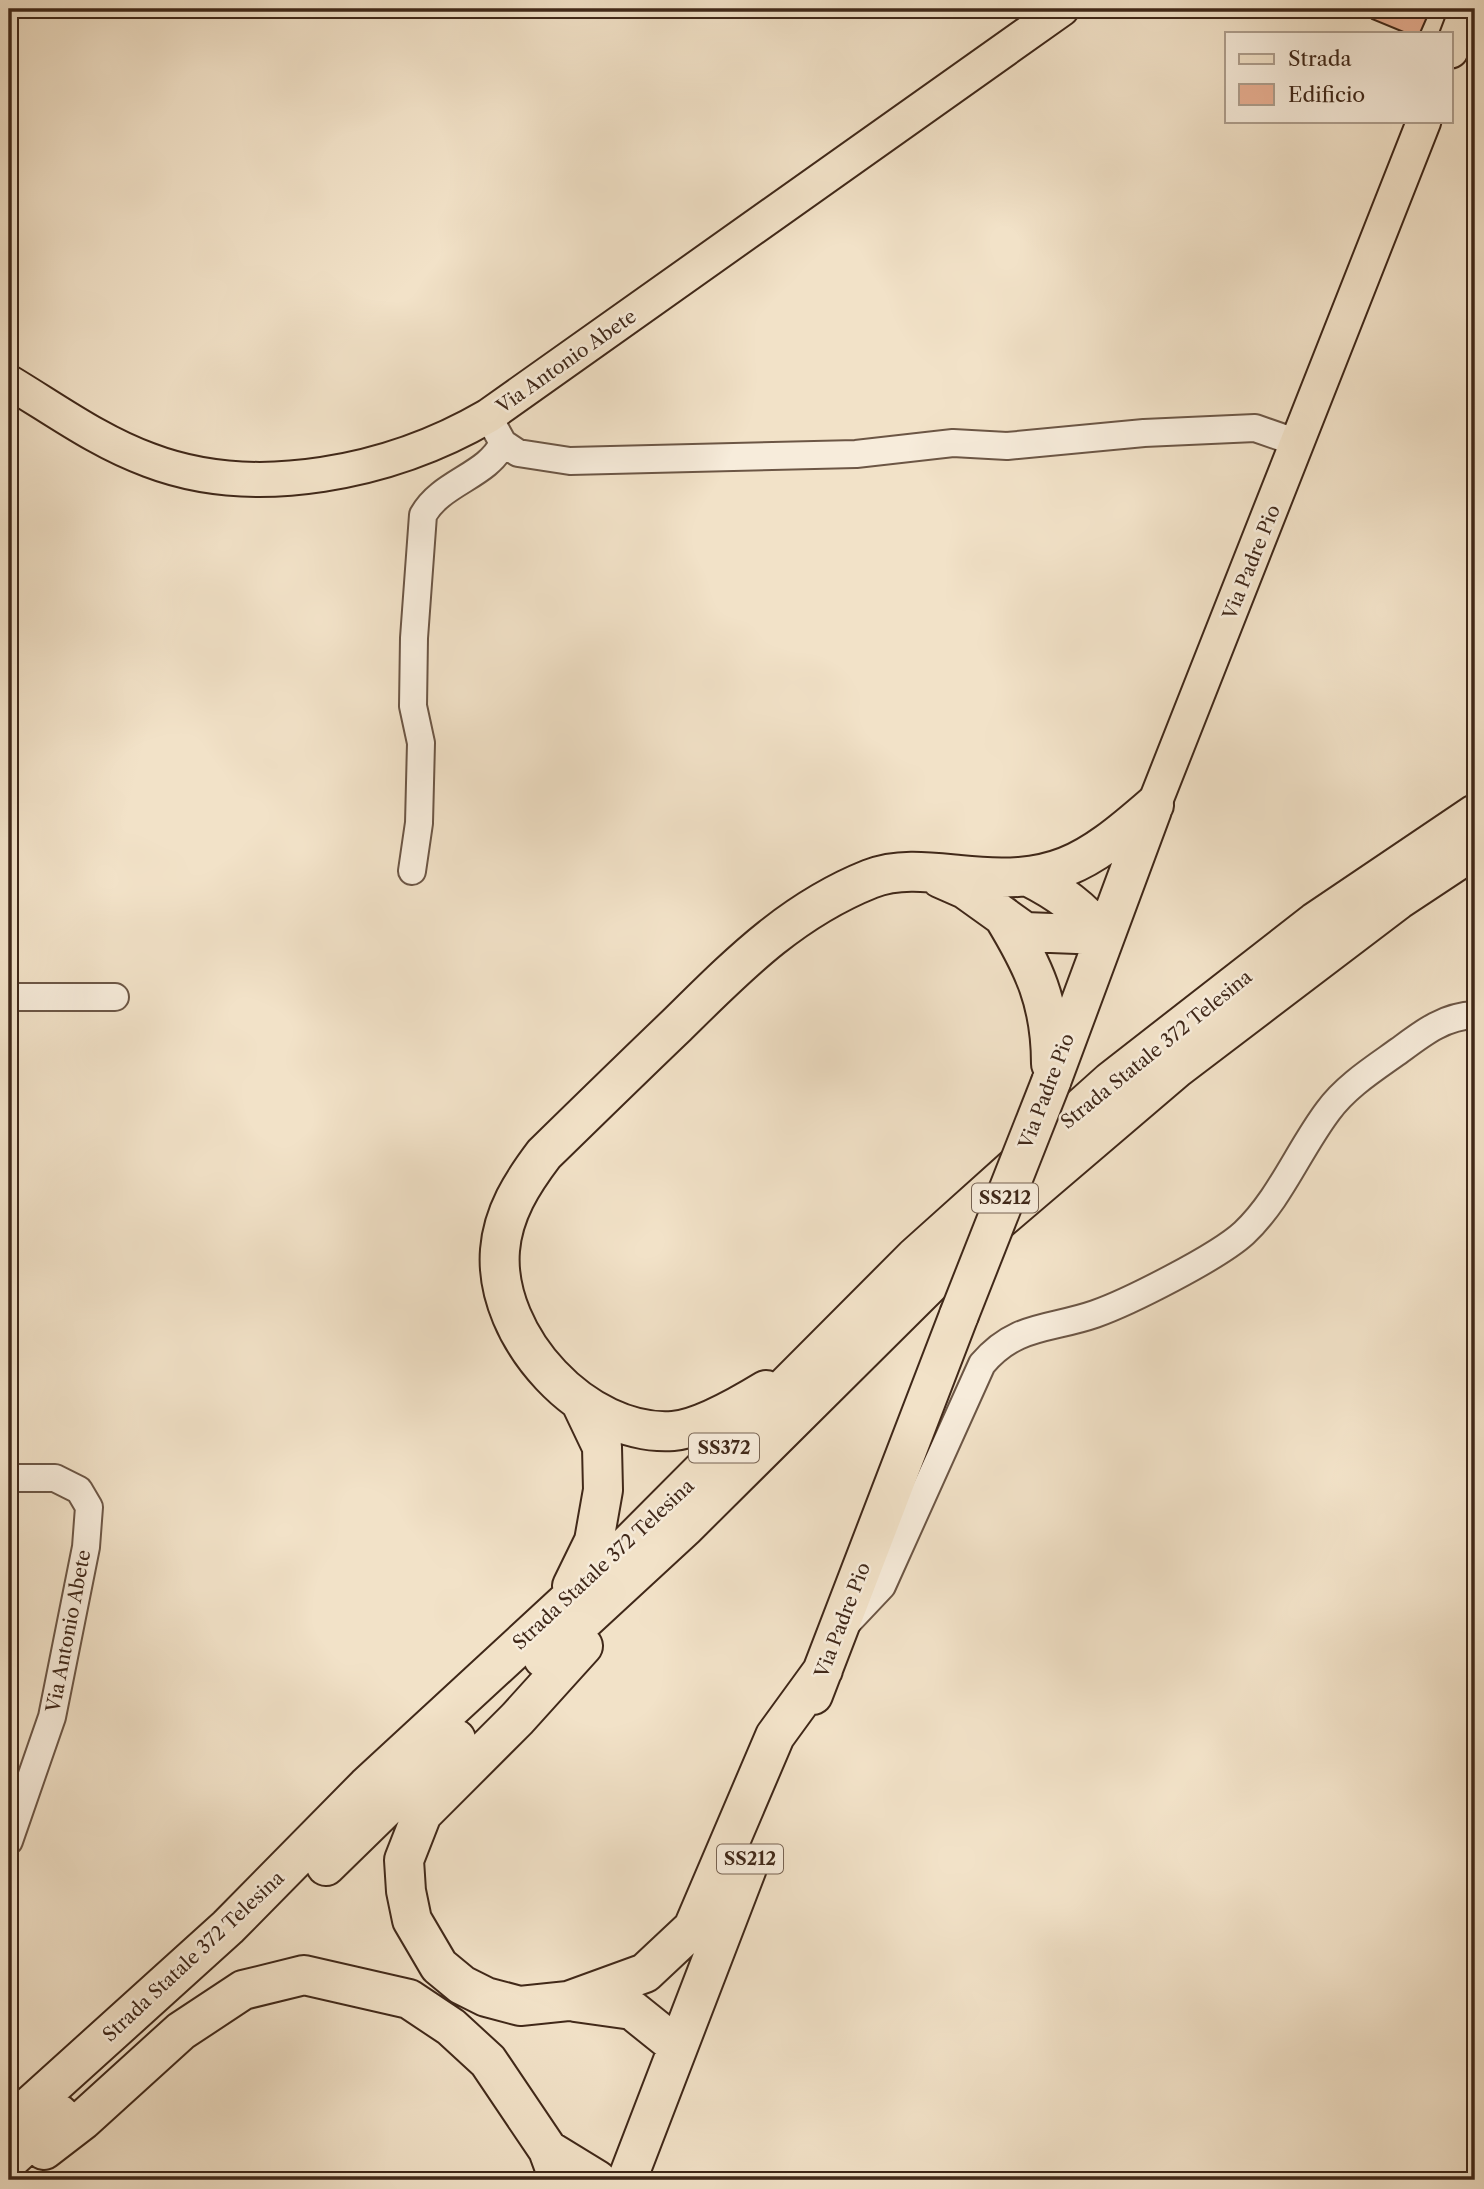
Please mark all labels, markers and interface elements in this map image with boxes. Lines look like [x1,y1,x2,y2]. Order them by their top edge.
legend [1225,32,1452,122]
text: Strada [1288,46,1353,71]
text: Edificio [1288,82,1365,107]
street label: Via Antonio Abete [491,305,640,419]
street label: Via Padre Pio [1218,501,1285,624]
street label: Strada Statale 372 Telesina [1056,965,1257,1134]
street label: Via Padre Pio [1014,1030,1079,1153]
road number: SS212 [972,1184,1038,1212]
road number: SS372 [689,1434,759,1462]
street label: Strada Statale 372 Telesina [508,1474,699,1654]
street label: Via Antonio Abete [41,1548,96,1715]
street label: Via Padre Pio [810,1559,875,1682]
road number: SS212 [717,1844,783,1873]
street label: Strada Statale 372 Telesina [98,1866,289,2046]

